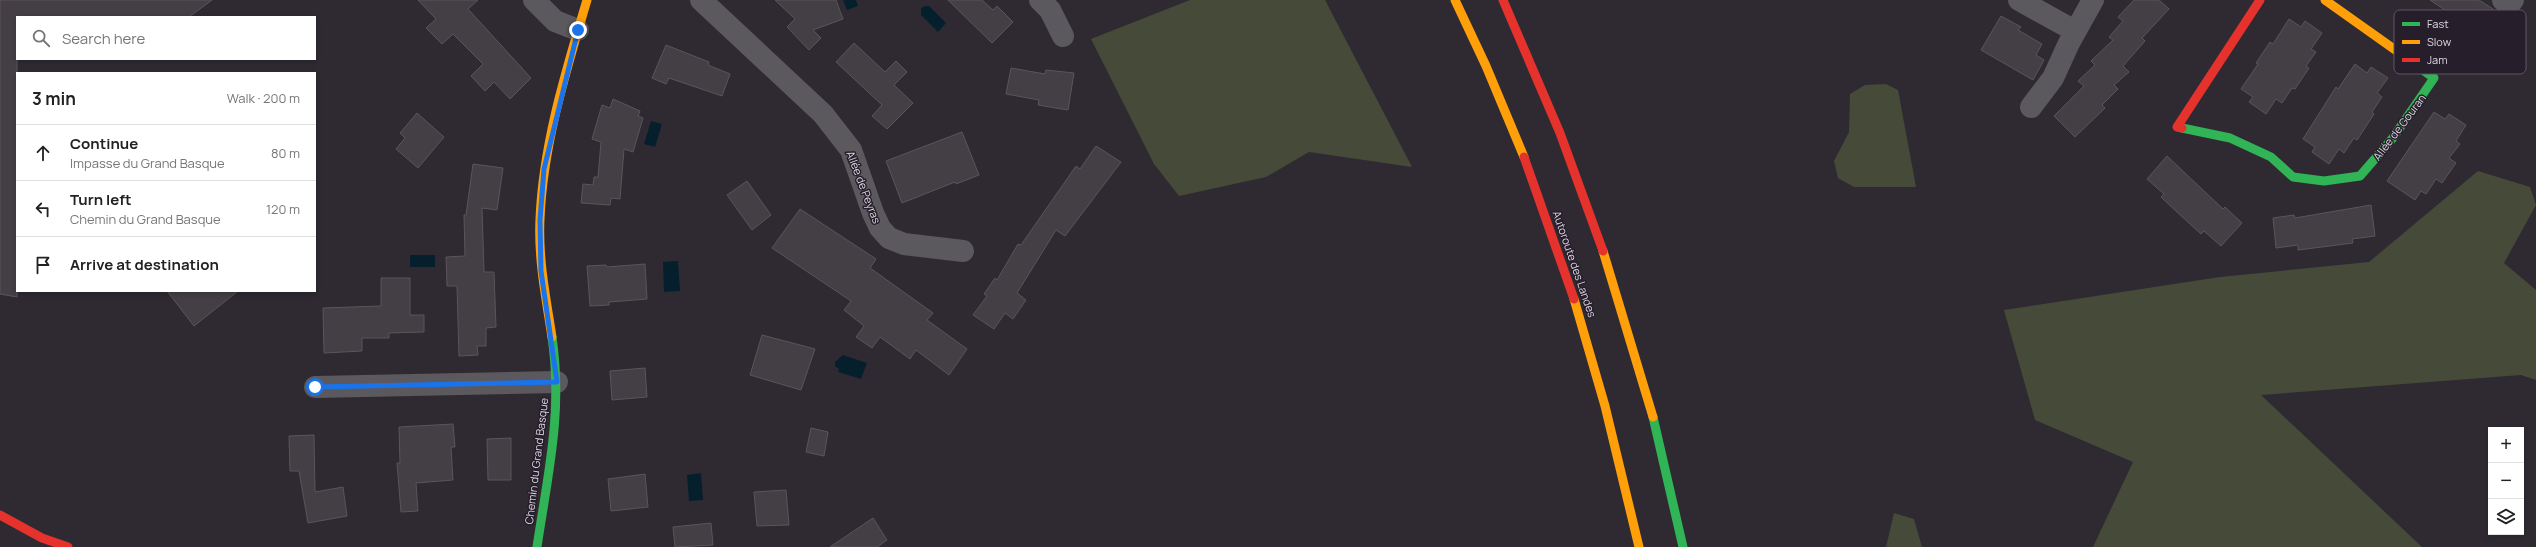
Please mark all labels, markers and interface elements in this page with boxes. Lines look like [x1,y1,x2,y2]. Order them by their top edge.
legend [2394,10,2526,74]
search box [16,16,316,60]
text: Fast [2427,16,2449,31]
route end [569,21,587,39]
icon: search [30,27,52,49]
text: Search here [62,28,145,49]
text: Slow [2427,34,2452,49]
text: Jam [2427,52,2448,67]
text: 3 min [32,87,76,110]
text: Walk · 200 m [227,89,300,107]
street label: Allée de Gouran [2369,91,2429,163]
text: Continue [70,133,138,154]
icon: ahead [32,142,54,164]
text: 80 m [271,144,300,162]
street label: Allée de Peyras [843,149,885,226]
text: Impasse du Grand Basque [70,154,225,172]
text: Turn left [70,189,132,210]
icon: left [32,198,54,220]
text: 120 m [266,200,300,218]
street label: Autoroute des Landes [1550,209,1600,319]
text: Chemin du Grand Basque [70,210,221,228]
icon: arrive [32,254,54,276]
text: Arrive at destination [70,254,219,275]
route start [306,378,324,396]
street label: Chemin du Grand Basque [521,396,551,525]
map controls [2488,427,2524,535]
button: + [2488,427,2524,463]
button: − [2488,463,2524,499]
button: layers [2488,499,2524,535]

